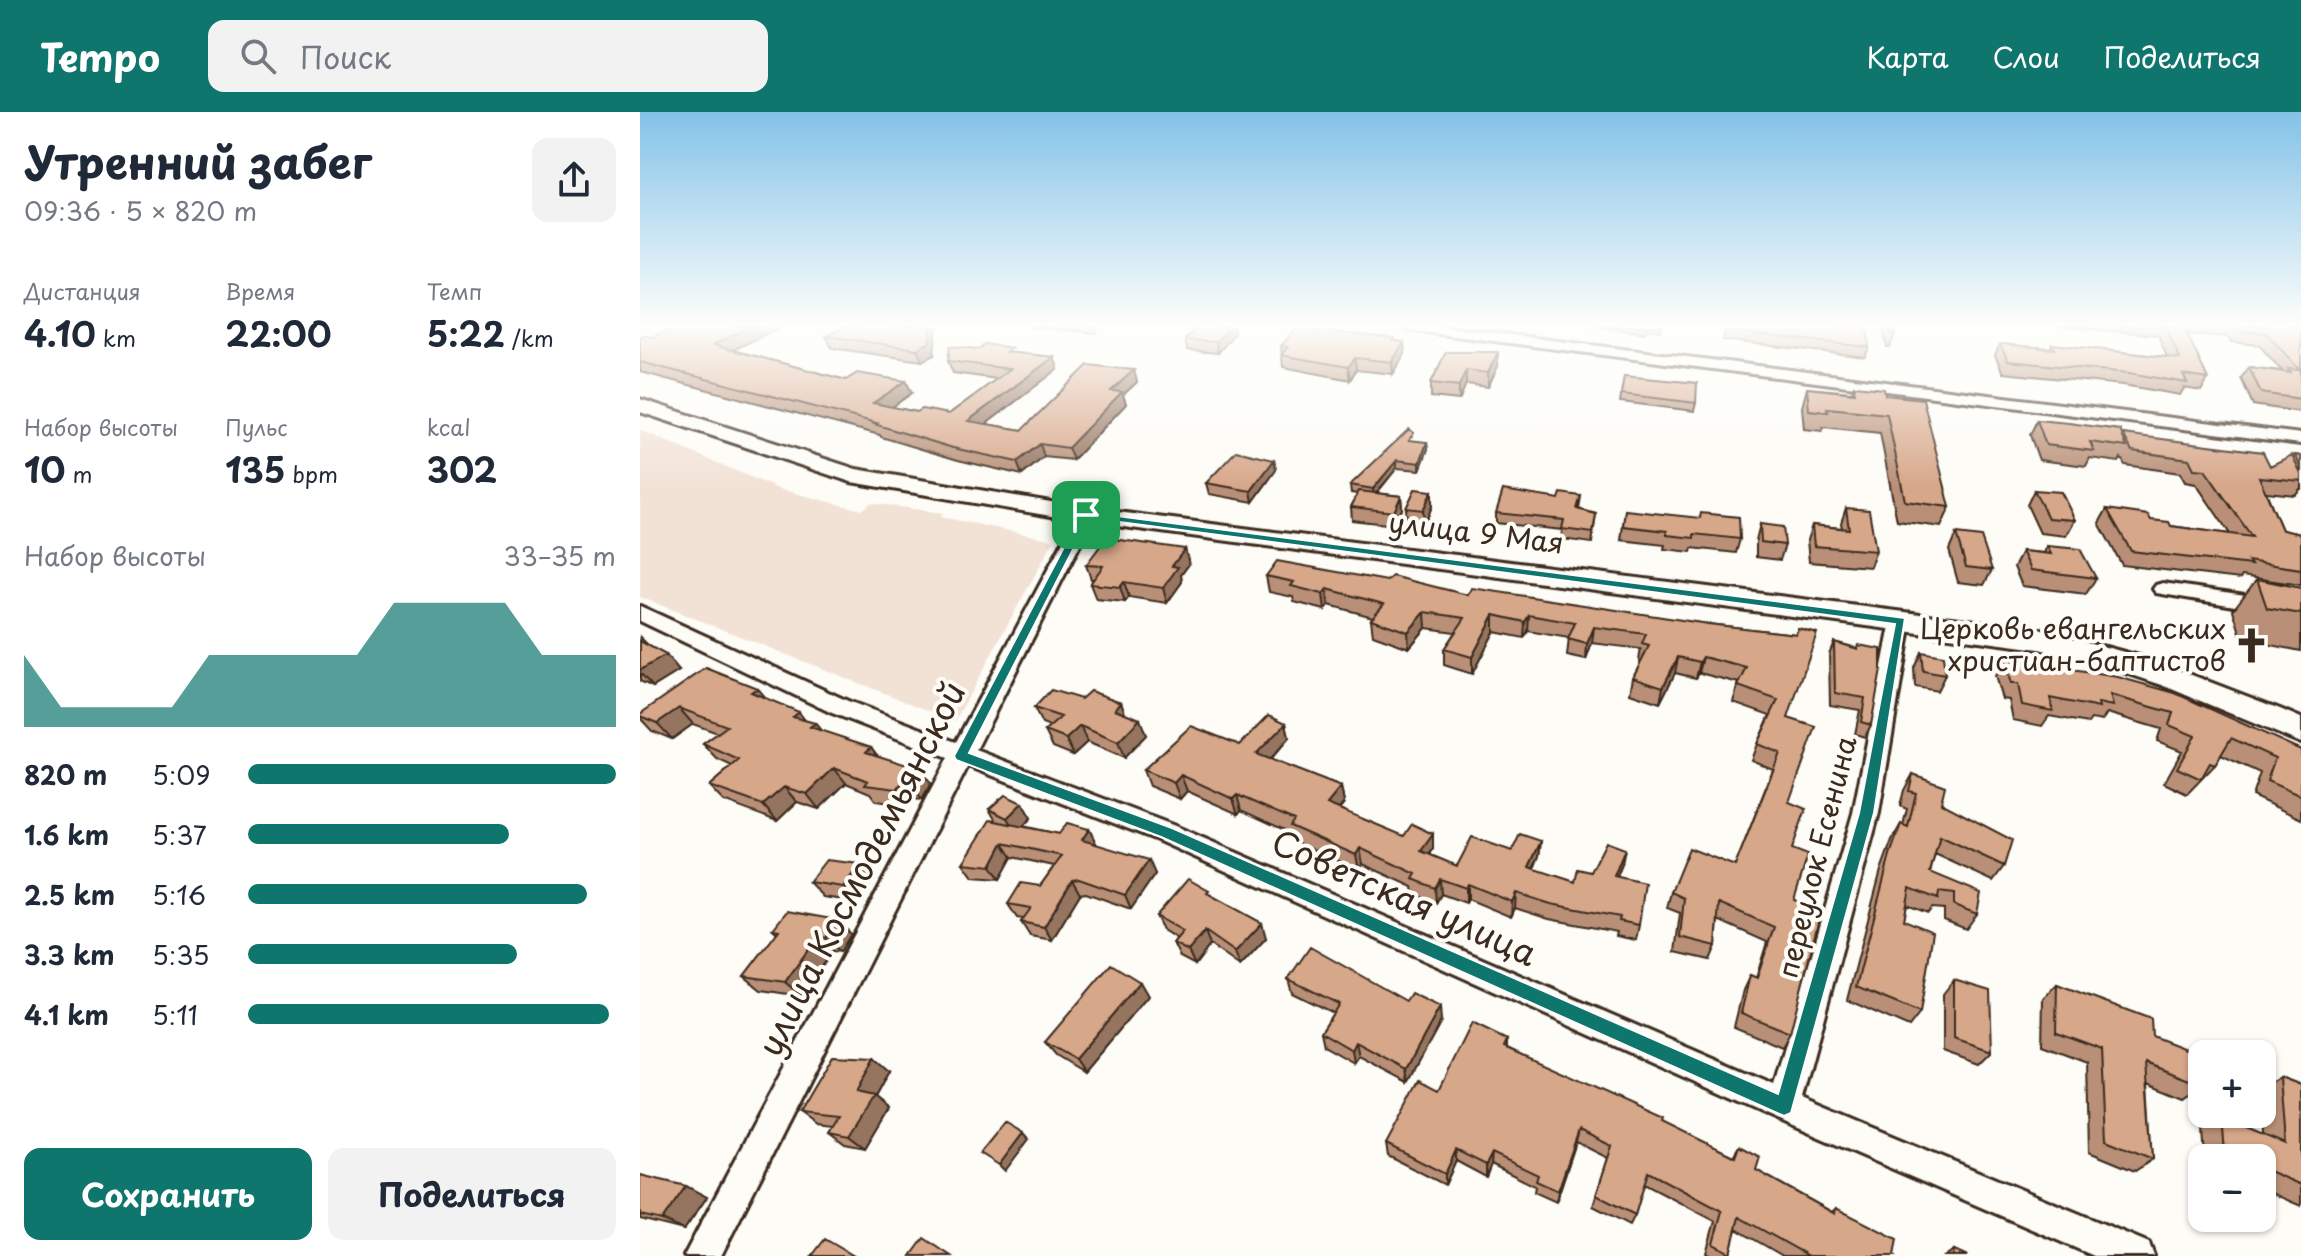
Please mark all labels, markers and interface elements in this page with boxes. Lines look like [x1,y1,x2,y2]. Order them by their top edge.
search box [208,20,768,92]
text: Tempo [40,28,160,85]
icon: search [236,34,280,78]
text: Поиск [300,34,391,79]
text: Карта [1866,35,1949,78]
text: Слои [1993,35,2060,78]
text: Поделиться [2104,35,2261,78]
text: Утренний забег [24,128,372,194]
button: share [532,138,616,222]
text: 09:36 · 5 × 820 m [24,191,257,230]
text: Дистанция [24,274,141,307]
text: Время [225,274,296,307]
text: Темп [427,274,482,307]
text: 4.10 [24,307,96,359]
text: 22:00 [225,307,332,359]
text: 5:22 [427,307,505,359]
text: km [96,321,136,354]
text: /km [505,321,554,354]
text: Набор высоты [24,410,178,443]
text: Пульс [225,410,288,443]
text: kcal [427,410,471,443]
text: 10 [24,443,65,495]
text: 135 [225,443,285,495]
text: 302 [427,443,497,495]
text: m [65,457,93,490]
text: bpm [285,457,338,490]
pin [1052,481,1120,549]
icon: arrive [1064,493,1108,537]
street label: улица 9 Мая [1386,499,1566,564]
text: Набор высоты [24,536,206,575]
text: 33–35 m [503,536,616,575]
place label: Церковь евангельских христиан-баптистов [1920,606,2226,681]
church icon: Церковь евангельских христиан-баптистов [2233,626,2271,664]
street label: улица Космодемьянской [743,671,978,1065]
street label: переулок Есенина [1765,731,1866,982]
text: 820 m [24,755,107,794]
text: 5:09 [152,755,210,794]
street label: Советская улица [1264,814,1546,978]
text: 1.6 km [24,815,109,854]
text: 5:37 [152,815,207,854]
text: 2.5 km [24,875,115,914]
text: 5:16 [152,875,206,914]
text: 3.3 km [24,935,115,974]
text: 5:35 [152,935,209,974]
text: 4.1 km [24,995,109,1034]
text: 5:11 [152,995,198,1034]
map controls [2188,1040,2276,1232]
button: + [2188,1040,2276,1128]
button: − [2188,1144,2276,1232]
button: Сохранить [24,1148,312,1240]
button: Поделиться [328,1148,616,1240]

